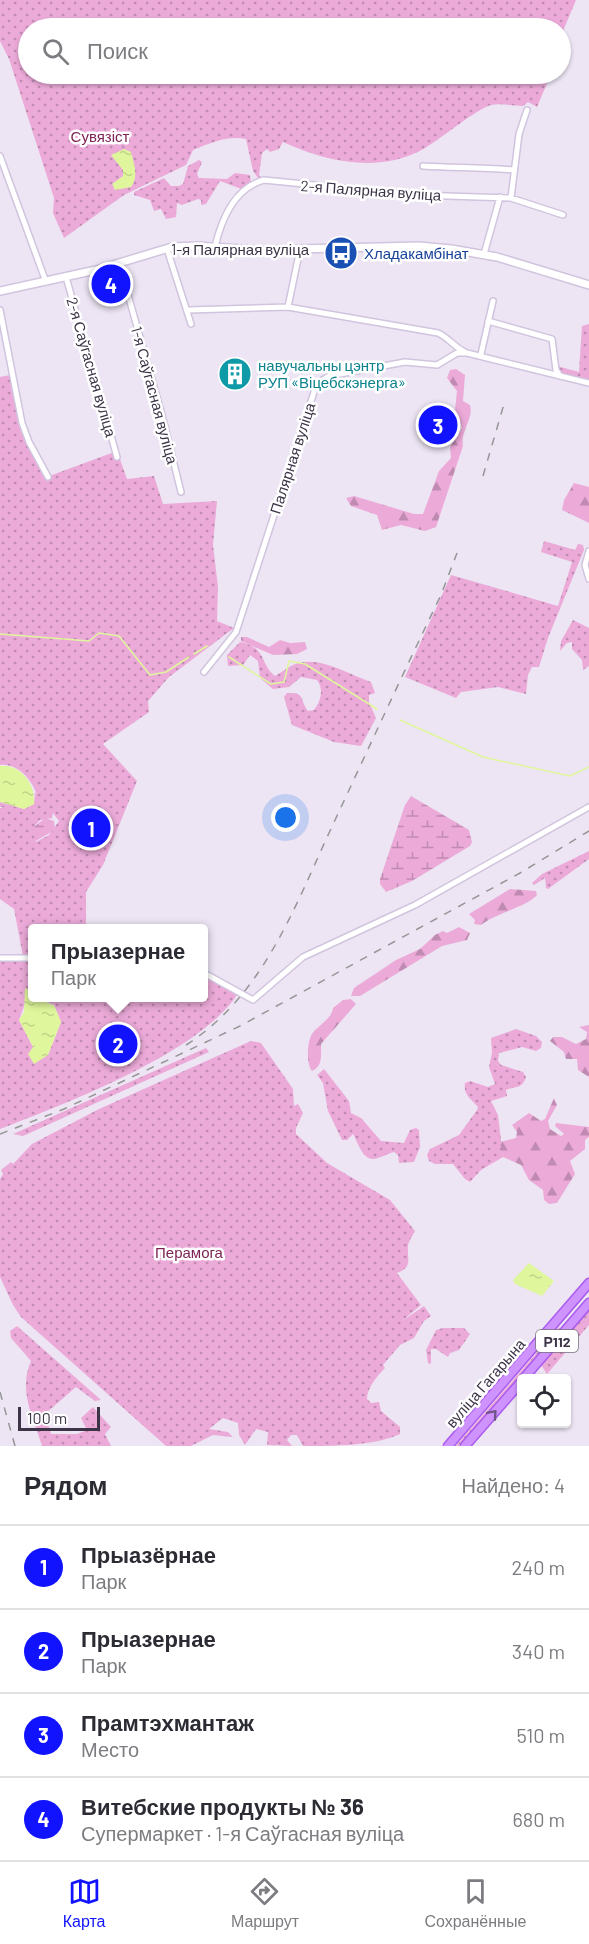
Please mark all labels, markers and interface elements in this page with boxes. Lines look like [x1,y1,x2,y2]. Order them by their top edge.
search box [18,18,571,84]
icon: search [39,35,72,68]
text: Поиск [87,37,148,63]
park label: Сувязіст [71,127,130,145]
street label: 2-я Палярная вуліца [300,176,443,204]
bus stop icon: Хладакамбінат [323,235,359,271]
street label: 1-я Палярная вуліца [171,240,310,258]
place label: Хладакамбінат [364,244,469,262]
pin: 4 [92,262,130,306]
street label: 2-я Саўгасная вуліца [63,295,121,440]
street label: 1-я Саўгасная вуліца [128,324,182,466]
building icon: навучальны цэнтр РУП «Віцебскэнерга» [217,356,253,392]
place label: навучальны цэнтр РУП «Віцебскэнерга» [258,356,406,391]
street label: Палярная вуліца [266,399,319,516]
pin: 3 [418,402,458,448]
your location [271,803,300,832]
pin: 1 [72,806,110,850]
popup [28,924,208,1002]
text: Прыазернае [51,937,185,963]
text: Парк [51,965,96,989]
pin: 2 [98,1022,138,1066]
park label: Перамога [155,1243,224,1261]
road number: Р112 [536,1330,578,1352]
street label: вуліца Гагарына [442,1334,529,1431]
map controls [517,1374,571,1428]
button: locate [517,1374,571,1428]
scale bar [18,1404,100,1432]
text: 100 m [27,1408,67,1427]
one-way arrow [486,1410,497,1421]
text: Рядом [24,1469,107,1500]
text: Найдено: 4 [462,1473,565,1497]
text: Прыазёрнае [81,1541,216,1567]
text: 1 [40,1555,47,1579]
text: 240 m [511,1555,565,1579]
text: Парк [81,1569,126,1593]
text: Прыазернае [81,1625,216,1651]
text: 2 [38,1639,49,1663]
text: 340 m [512,1639,565,1663]
text: Парк [81,1653,126,1677]
text: Прамтэхмантаж [81,1709,254,1735]
text: 3 [38,1723,49,1747]
text: 510 m [516,1723,565,1747]
text: Место [81,1737,139,1761]
text: Витебские продукты № 36 [81,1793,364,1819]
text: 4 [37,1807,50,1831]
text: 680 m [512,1807,565,1831]
text: Супермаркет · 1-я Саўгасная вуліца [81,1821,404,1845]
tab: Карта [63,1875,106,1931]
tab: Маршрут [231,1875,299,1931]
tab: Сохранённые [424,1875,526,1931]

